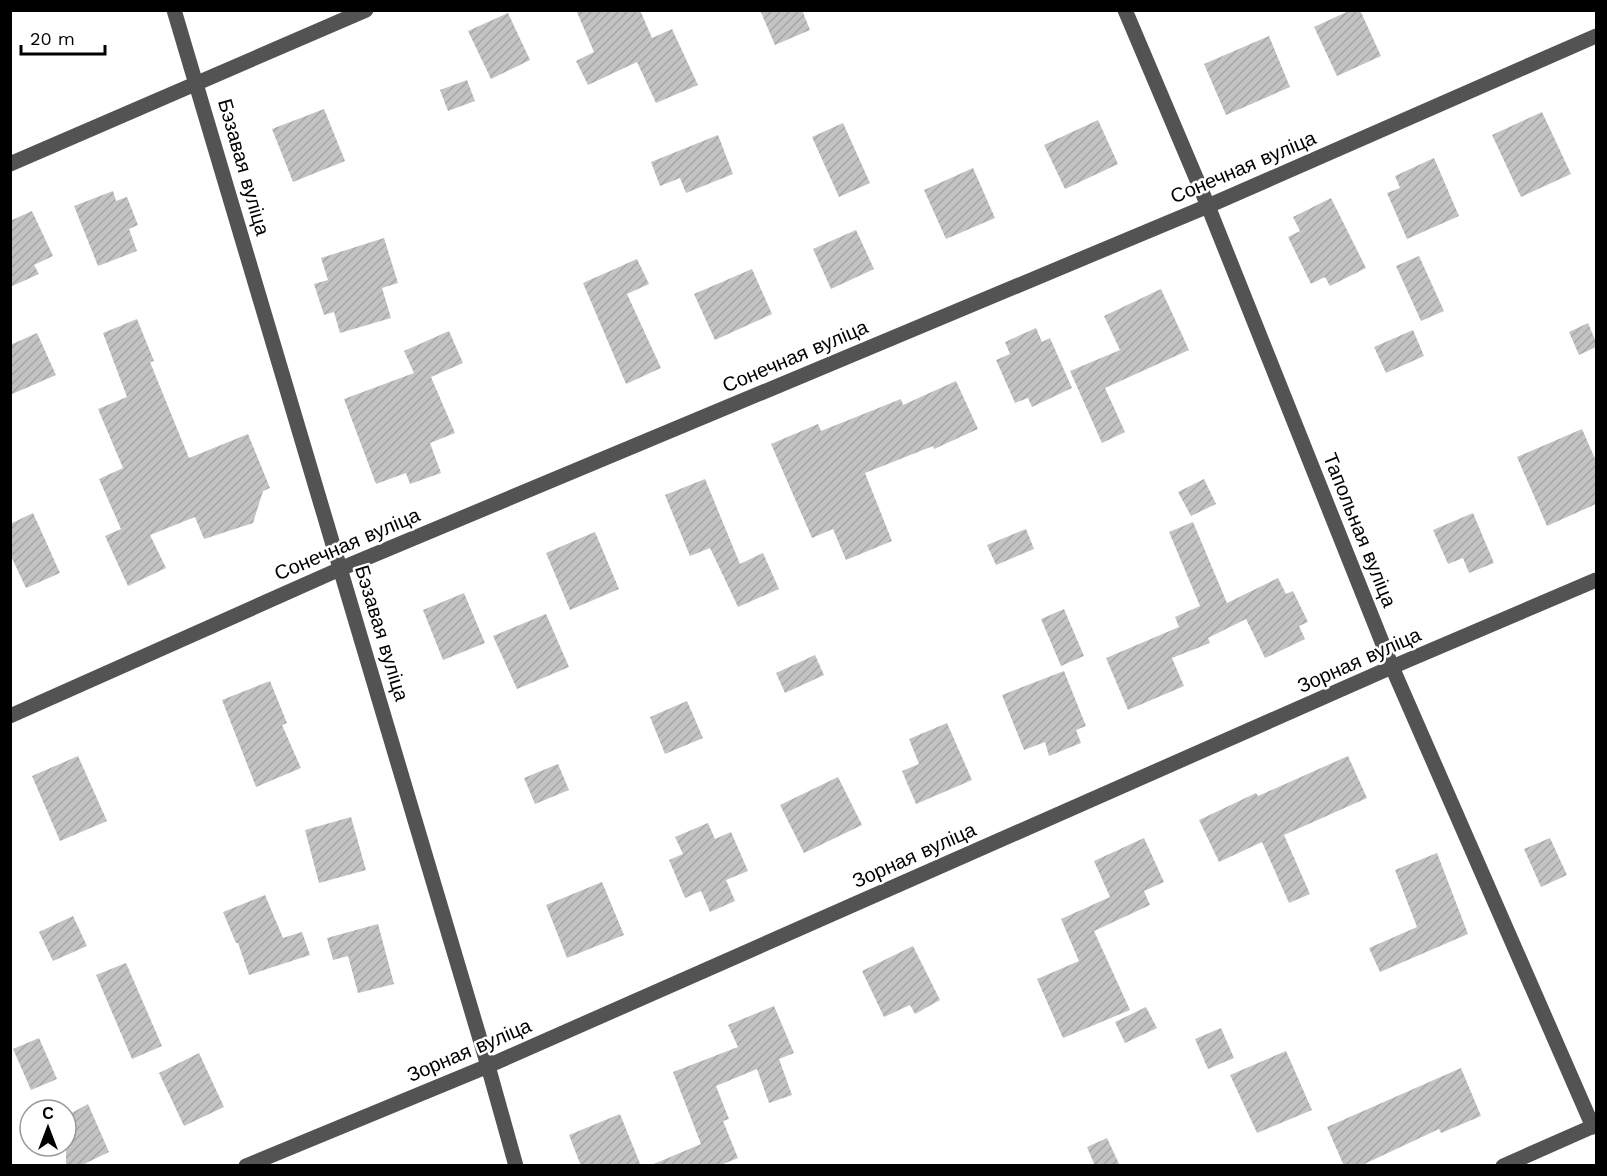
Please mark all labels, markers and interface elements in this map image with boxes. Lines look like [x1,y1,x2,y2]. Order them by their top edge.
scale bar [21,18,105,56]
text: 20 m [30,28,75,49]
street label: Бэзавая вуліца [213,96,275,239]
street label: Сонечная вуліца [1167,125,1320,208]
street label: Сонечная вуліца [719,314,872,397]
street label: Тапольная вуліца [1318,449,1402,611]
street label: Сонечная вуліца [271,502,424,585]
street label: Бэзавая вуліца [350,562,414,705]
street label: Зорная вуліца [1294,622,1425,698]
street label: Зорная вуліца [849,817,980,893]
street label: Зорная вуліца [403,1013,536,1087]
north arrow [18,1098,78,1158]
text: С [42,1104,54,1123]

